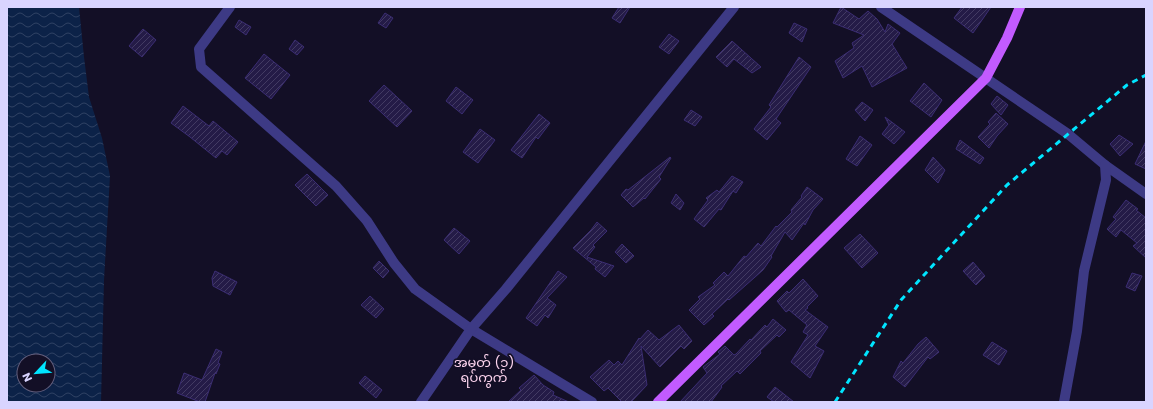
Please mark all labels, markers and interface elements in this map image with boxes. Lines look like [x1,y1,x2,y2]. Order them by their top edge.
north arrow [16,353,56,393]
district label: အမှတ် (၁) ရပ်ကွက် [454,353,514,388]
text: N [18,370,36,385]

